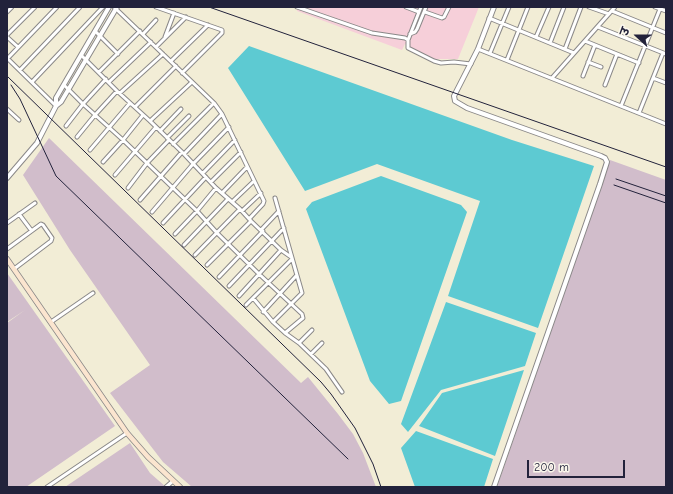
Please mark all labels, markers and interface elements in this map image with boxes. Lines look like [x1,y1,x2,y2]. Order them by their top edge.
north arrow [617,16,657,56]
text: उ [618,26,633,37]
scale bar [529,452,627,478]
text: 200 m [534,460,569,474]

